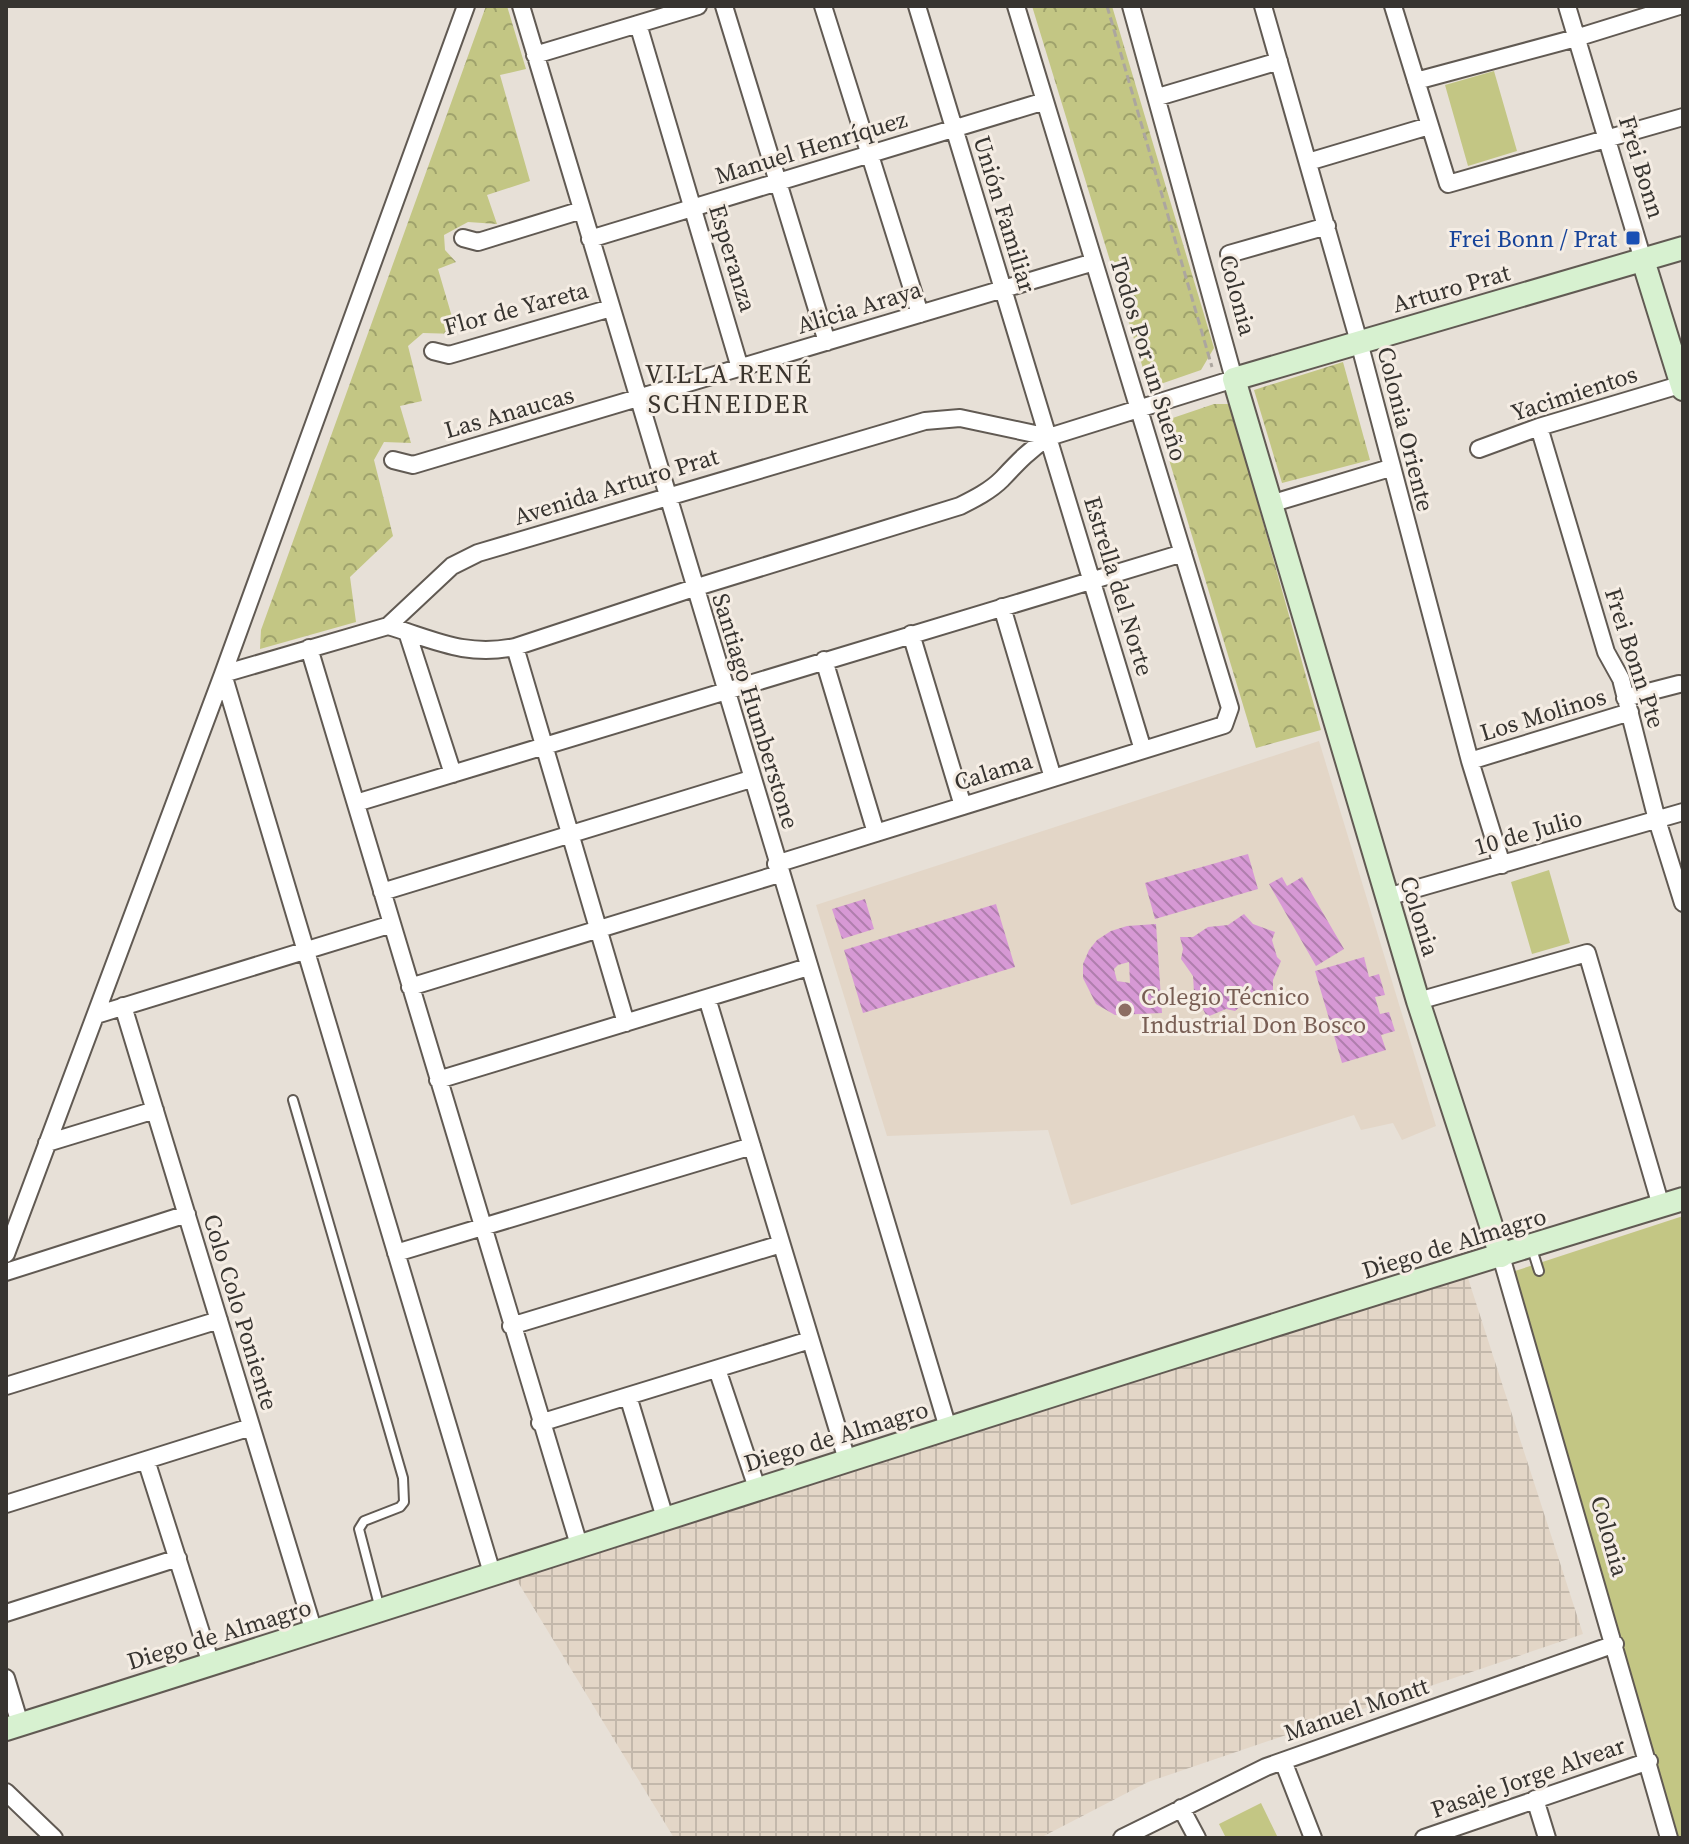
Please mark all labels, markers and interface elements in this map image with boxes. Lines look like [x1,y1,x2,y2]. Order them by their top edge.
street label: Manuel Henríquez [711,102,911,192]
street label: Frei Bonn [1611,112,1673,222]
street label: Unión Familiar [966,132,1044,296]
street label: Esperanza [701,200,765,316]
place label: Frei Bonn / Prat [1448,222,1617,255]
marker: Frei Bonn / Prat [1624,229,1642,247]
street label: Colonia [1211,251,1265,340]
street label: Todos Por un Sueño [1102,253,1196,465]
street label: Arturo Prat [1388,255,1514,321]
street label: Alicia Araya [793,272,926,342]
street label: Flor de Yareta [440,273,593,343]
street label: Colonia Oriente [1370,343,1442,515]
district label: VILLA RENÉ SCHNEIDER [645,356,813,422]
street label: Yacimientos [1507,357,1641,429]
street label: Las Anaucas [440,378,578,446]
street label: Avenida Arturo Prat [510,439,722,533]
street label: Estrella del Norte [1076,492,1162,680]
street label: Frei Bonn Pte [1597,584,1673,732]
street label: Santiago Humberstone [704,589,808,833]
street label: Los Molinos [1476,679,1610,749]
street label: Calama [950,743,1037,799]
street label: 10 de Julio [1470,801,1586,863]
street label: Colonia [1392,872,1448,961]
place label: Colegio Técnico Industrial Don Bosco [1141,980,1366,1041]
marker: Colegio Técnico Industrial Don Bosco [1116,1001,1134,1019]
street label: Diego de Almagro [1358,1199,1550,1287]
street label: Colo Colo Poniente [196,1210,286,1414]
street label: Diego de Almagro [740,1392,932,1480]
street label: Colonia [1583,1492,1637,1581]
street label: Diego de Almagro [123,1590,315,1678]
street label: Manuel Montt [1279,1669,1433,1749]
street label: Pasaje Jorge Alvear [1426,1728,1630,1826]

